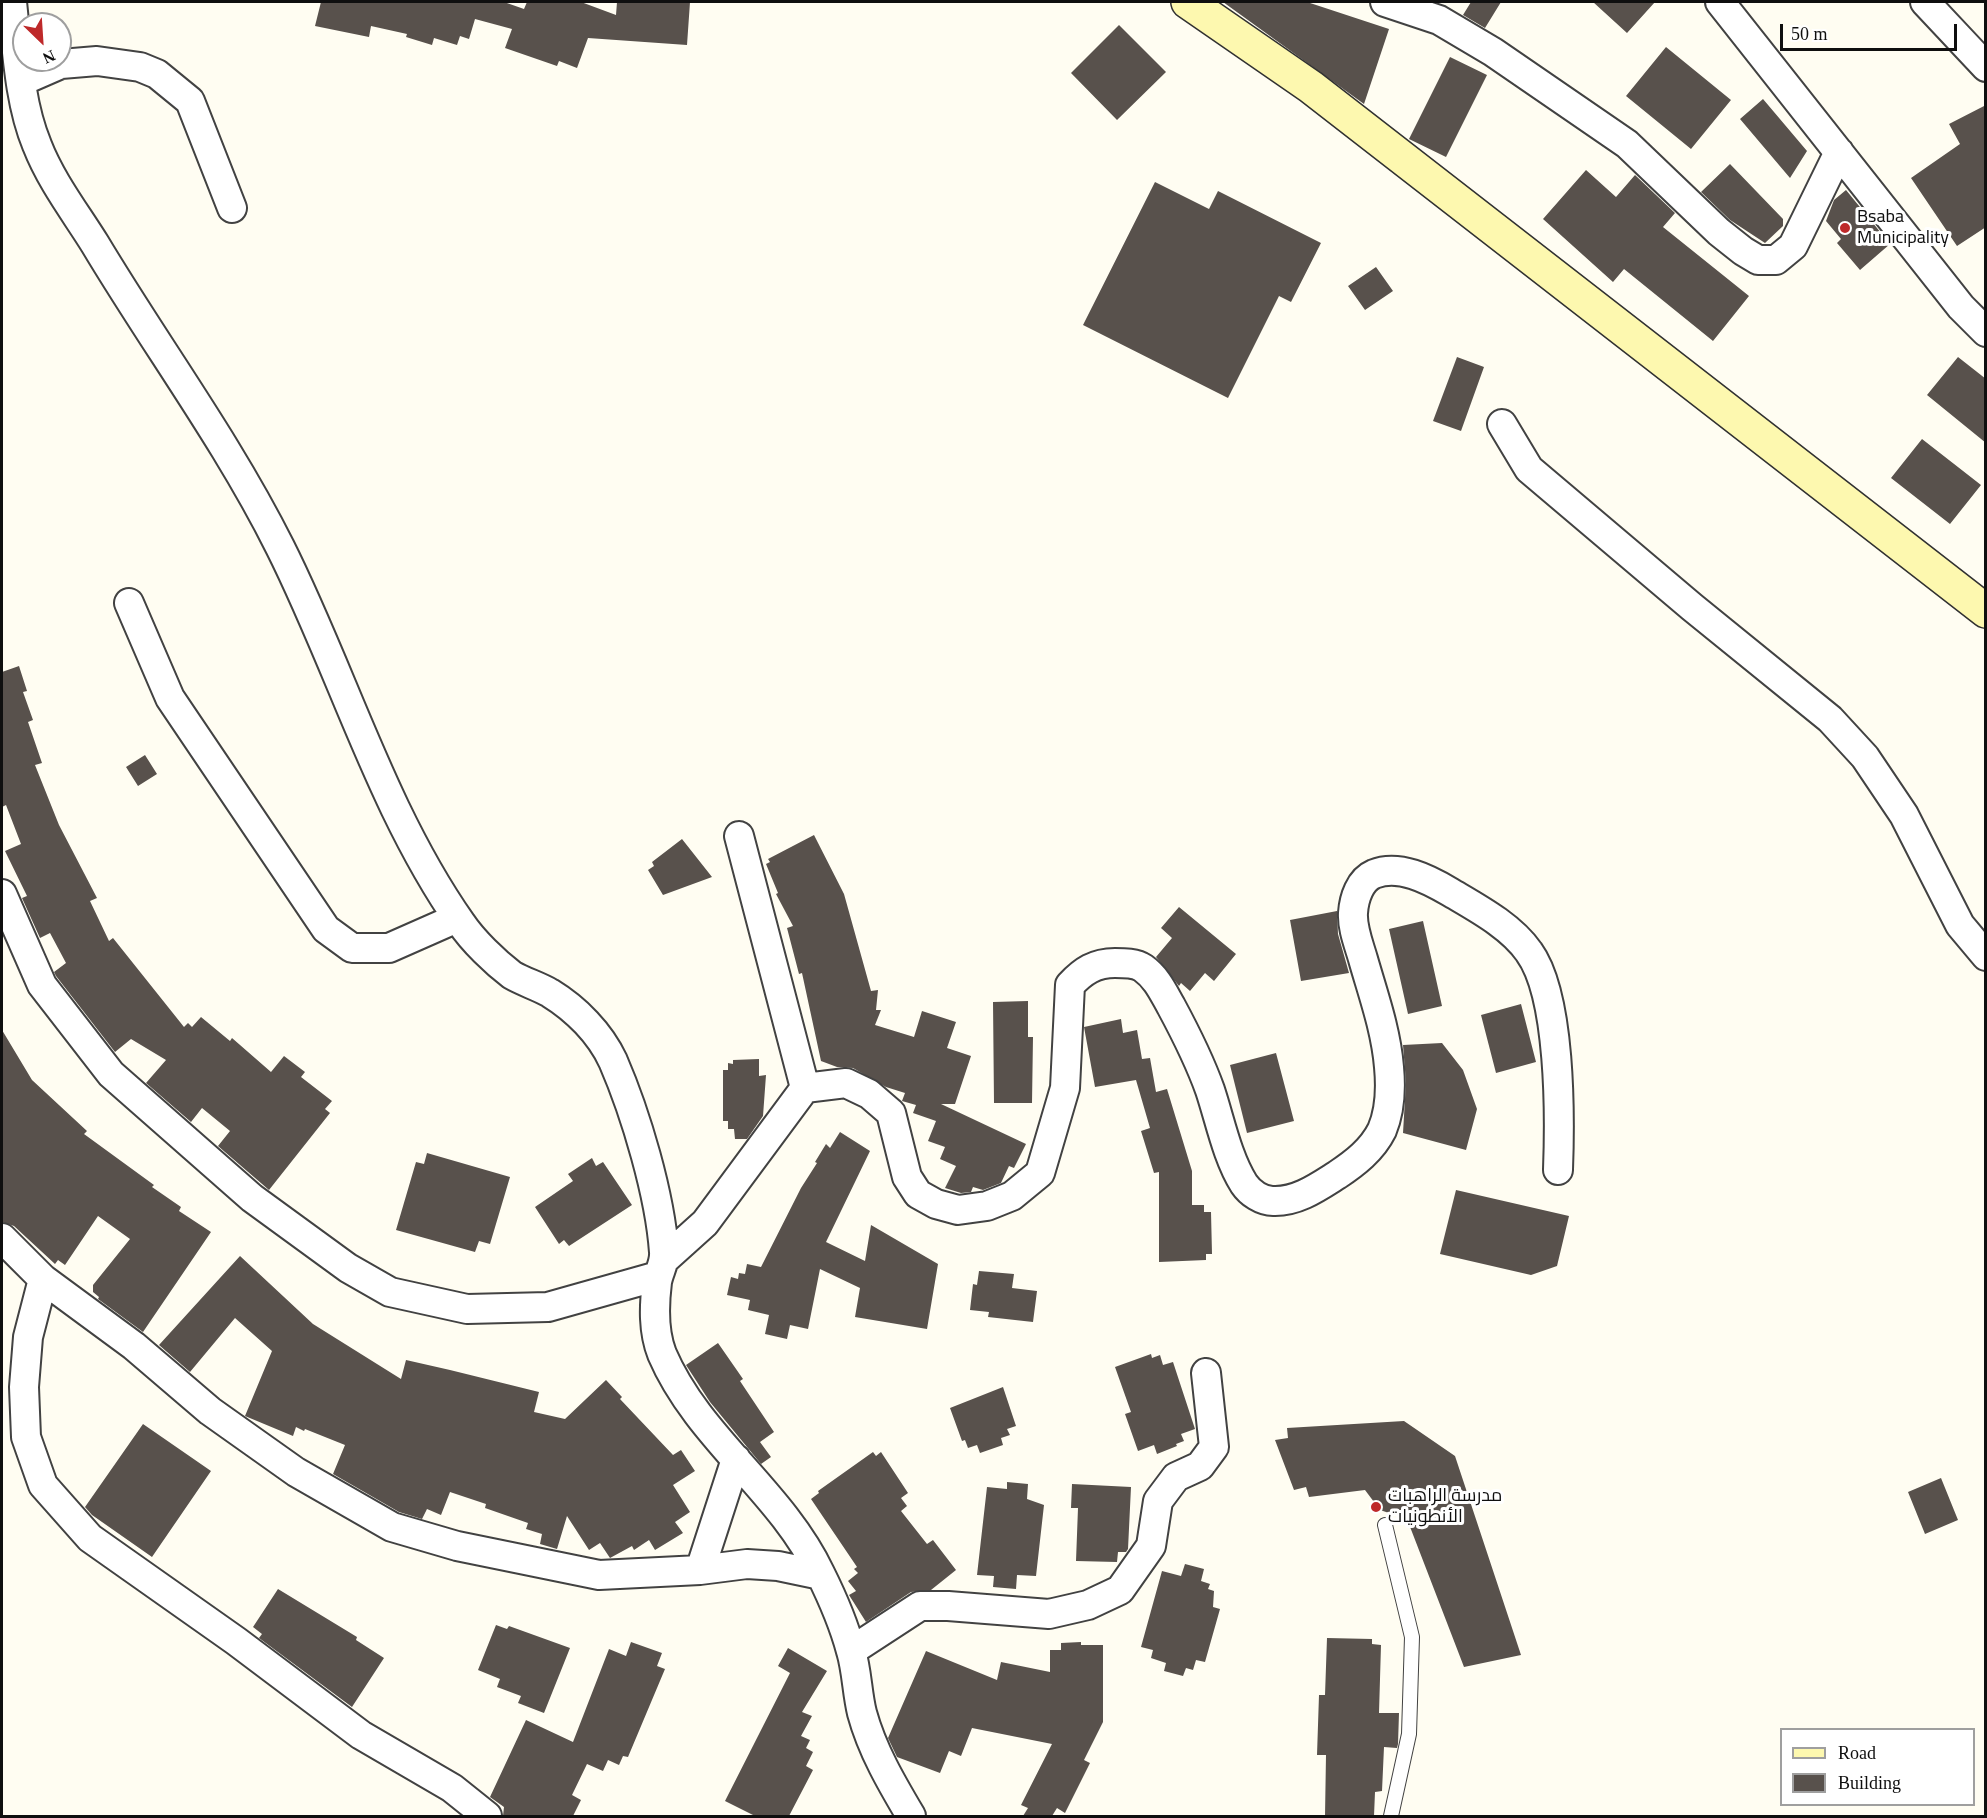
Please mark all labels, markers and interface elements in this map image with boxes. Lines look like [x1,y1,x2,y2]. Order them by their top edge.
north arrow [12,12,72,72]
scale bar [1783,12,1960,50]
text: 50 m [1791,24,1828,44]
text: N [40,47,58,67]
place label: Bsaba Municipality [1857,207,1949,250]
marker: Bsaba Municipality [1838,221,1852,235]
place label: مدرسة الراهبات الأنطونيات [1388,1486,1502,1528]
marker: مدرسة الراهبات الأنطونيات [1369,1500,1383,1514]
legend [1780,1728,1975,1806]
text: Road [1838,1743,1876,1763]
text: Building [1838,1773,1901,1793]

